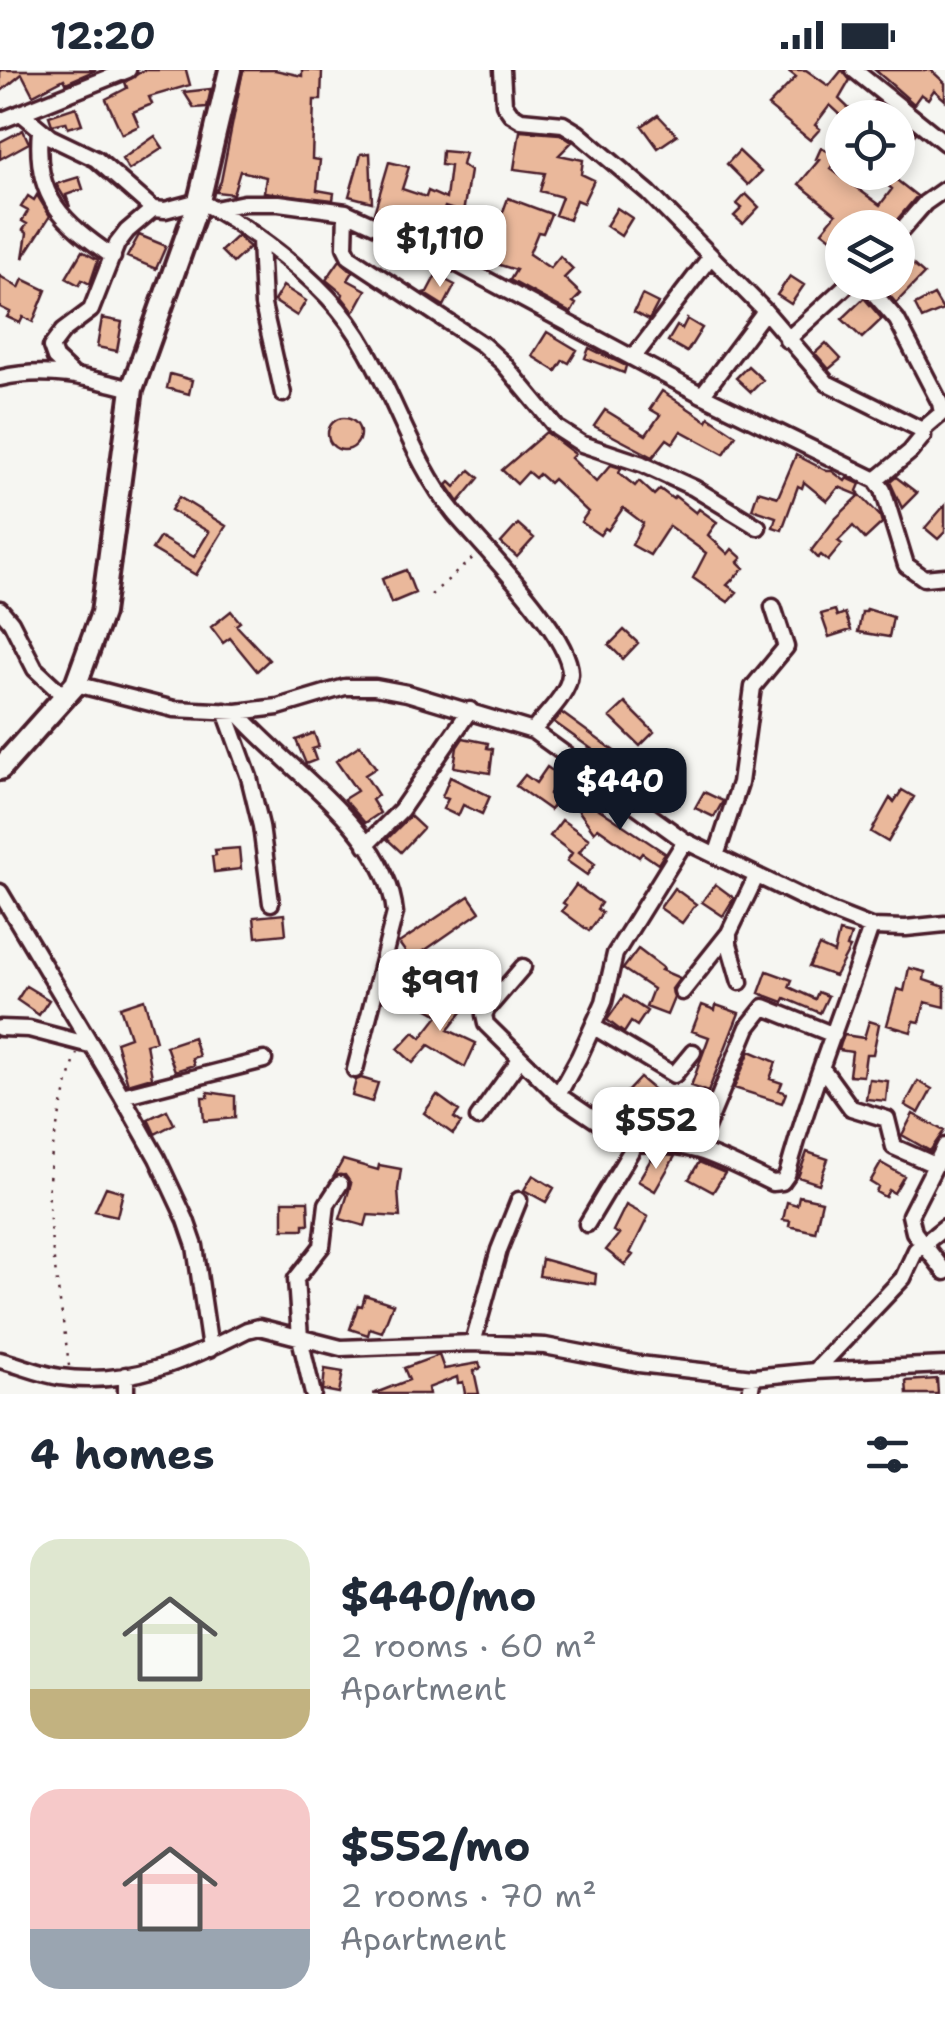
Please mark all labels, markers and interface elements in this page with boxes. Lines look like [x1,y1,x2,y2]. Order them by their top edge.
text: 12:20 [50,10,156,61]
map controls [825,100,915,300]
button: locate [825,100,915,190]
pin: $1,110 [359,205,521,290]
button: layers [825,210,915,300]
text: $1,110 [395,216,485,259]
pin: $440 [561,748,679,833]
text: $440 [576,759,664,802]
pin: $991 [381,949,499,1034]
text: $991 [400,960,480,1003]
pin: $552 [597,1087,715,1172]
text: $552 [614,1098,698,1141]
text: 4 homes [30,1426,215,1482]
icon: filters [860,1427,915,1482]
text: $440/mo [340,1568,536,1624]
icon: home [110,1579,230,1699]
text: 2 rooms · 60 m² [340,1624,597,1667]
text: Apartment [340,1667,507,1710]
text: $552/mo [340,1818,530,1874]
icon: home [110,1829,230,1949]
text: 2 rooms · 70 m² [340,1874,597,1917]
text: Apartment [340,1917,507,1960]

